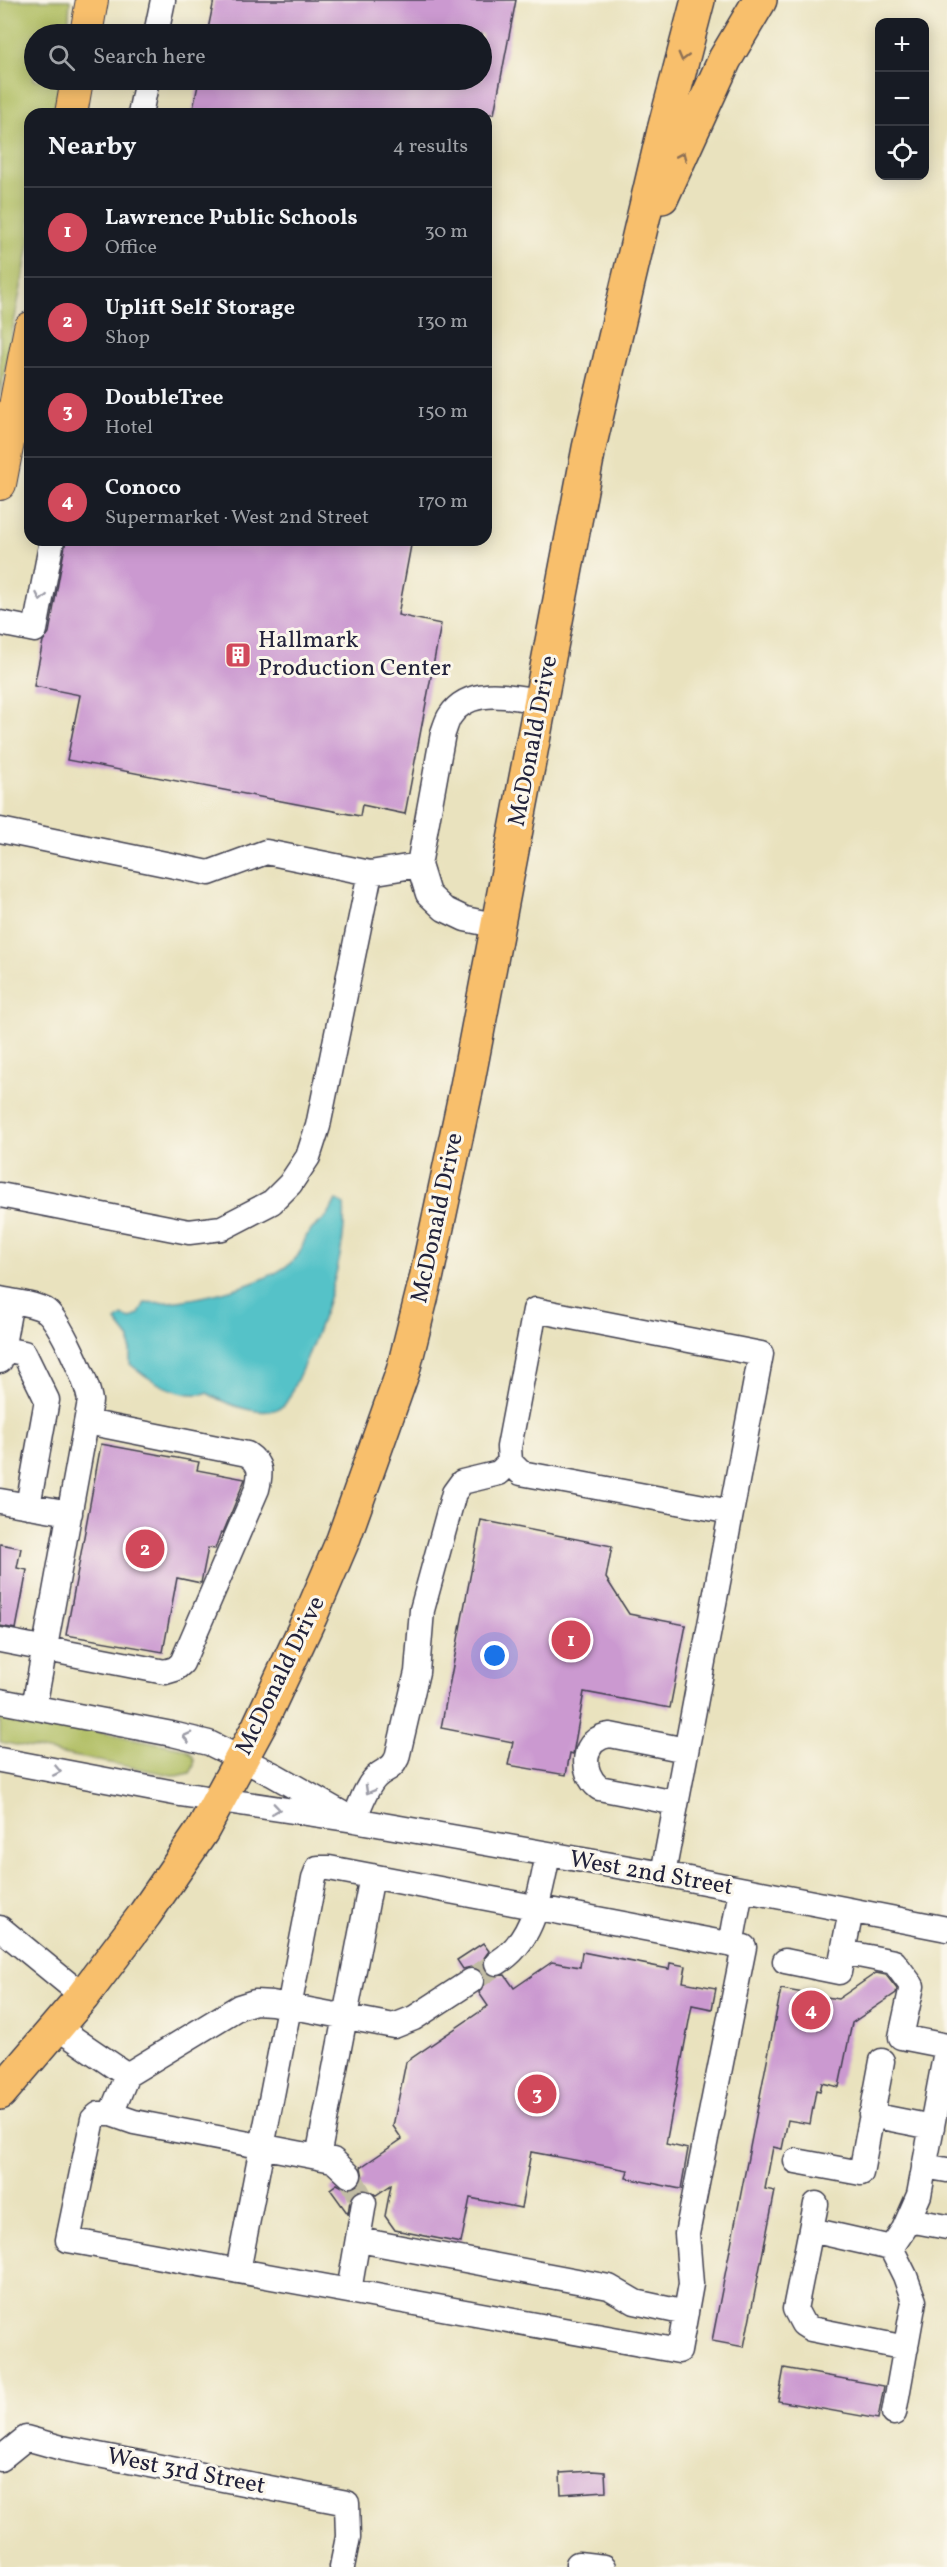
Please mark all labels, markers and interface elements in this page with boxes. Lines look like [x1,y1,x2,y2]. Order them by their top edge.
map controls [875,18,929,180]
button: + [875,18,929,72]
search box [24,24,492,90]
icon: search [45,41,78,74]
text: Search here [93,42,206,73]
one-way arrow [678,51,690,61]
button: − [875,72,929,126]
button: locate [875,126,929,180]
text: Nearby [48,129,137,165]
text: 4 results [393,133,468,161]
one-way arrow [674,152,686,163]
text: Lawrence Public Schools [105,203,358,234]
text: 1 [63,218,72,246]
text: 30 m [424,218,468,246]
text: Office [105,234,157,262]
text: Uplift Self Storage [105,293,295,324]
text: 2 [62,308,73,336]
text: 130 m [417,308,468,336]
text: Shop [105,324,150,352]
text: DoubleTree [105,383,224,414]
text: 3 [62,398,73,426]
text: 150 m [417,398,468,426]
text: Hotel [105,414,153,442]
text: Conoco [105,473,181,504]
text: 4 [61,488,74,516]
text: 170 m [418,488,468,516]
text: Supermarket · West 2nd Street [105,504,369,532]
one-way arrow [35,592,48,602]
place label: Hallmark Production Center [258,624,451,686]
building icon: Hallmark Production Center [223,640,253,670]
street label: McDonald Drive [501,653,567,829]
street label: McDonald Drive [403,1130,473,1306]
pin: 2 [126,1526,164,1572]
street label: McDonald Drive [228,1591,334,1761]
pin: 1 [552,1618,590,1662]
your location [480,1641,509,1670]
one-way arrow [182,1732,192,1745]
one-way arrow [52,1764,62,1777]
one-way arrow [364,1784,376,1794]
one-way arrow [272,1803,281,1815]
street label: West 2nd Street [567,1843,735,1905]
pin: 4 [792,1988,830,2032]
pin: 3 [518,2072,556,2116]
street label: West 3rd Street [104,2440,268,2504]

